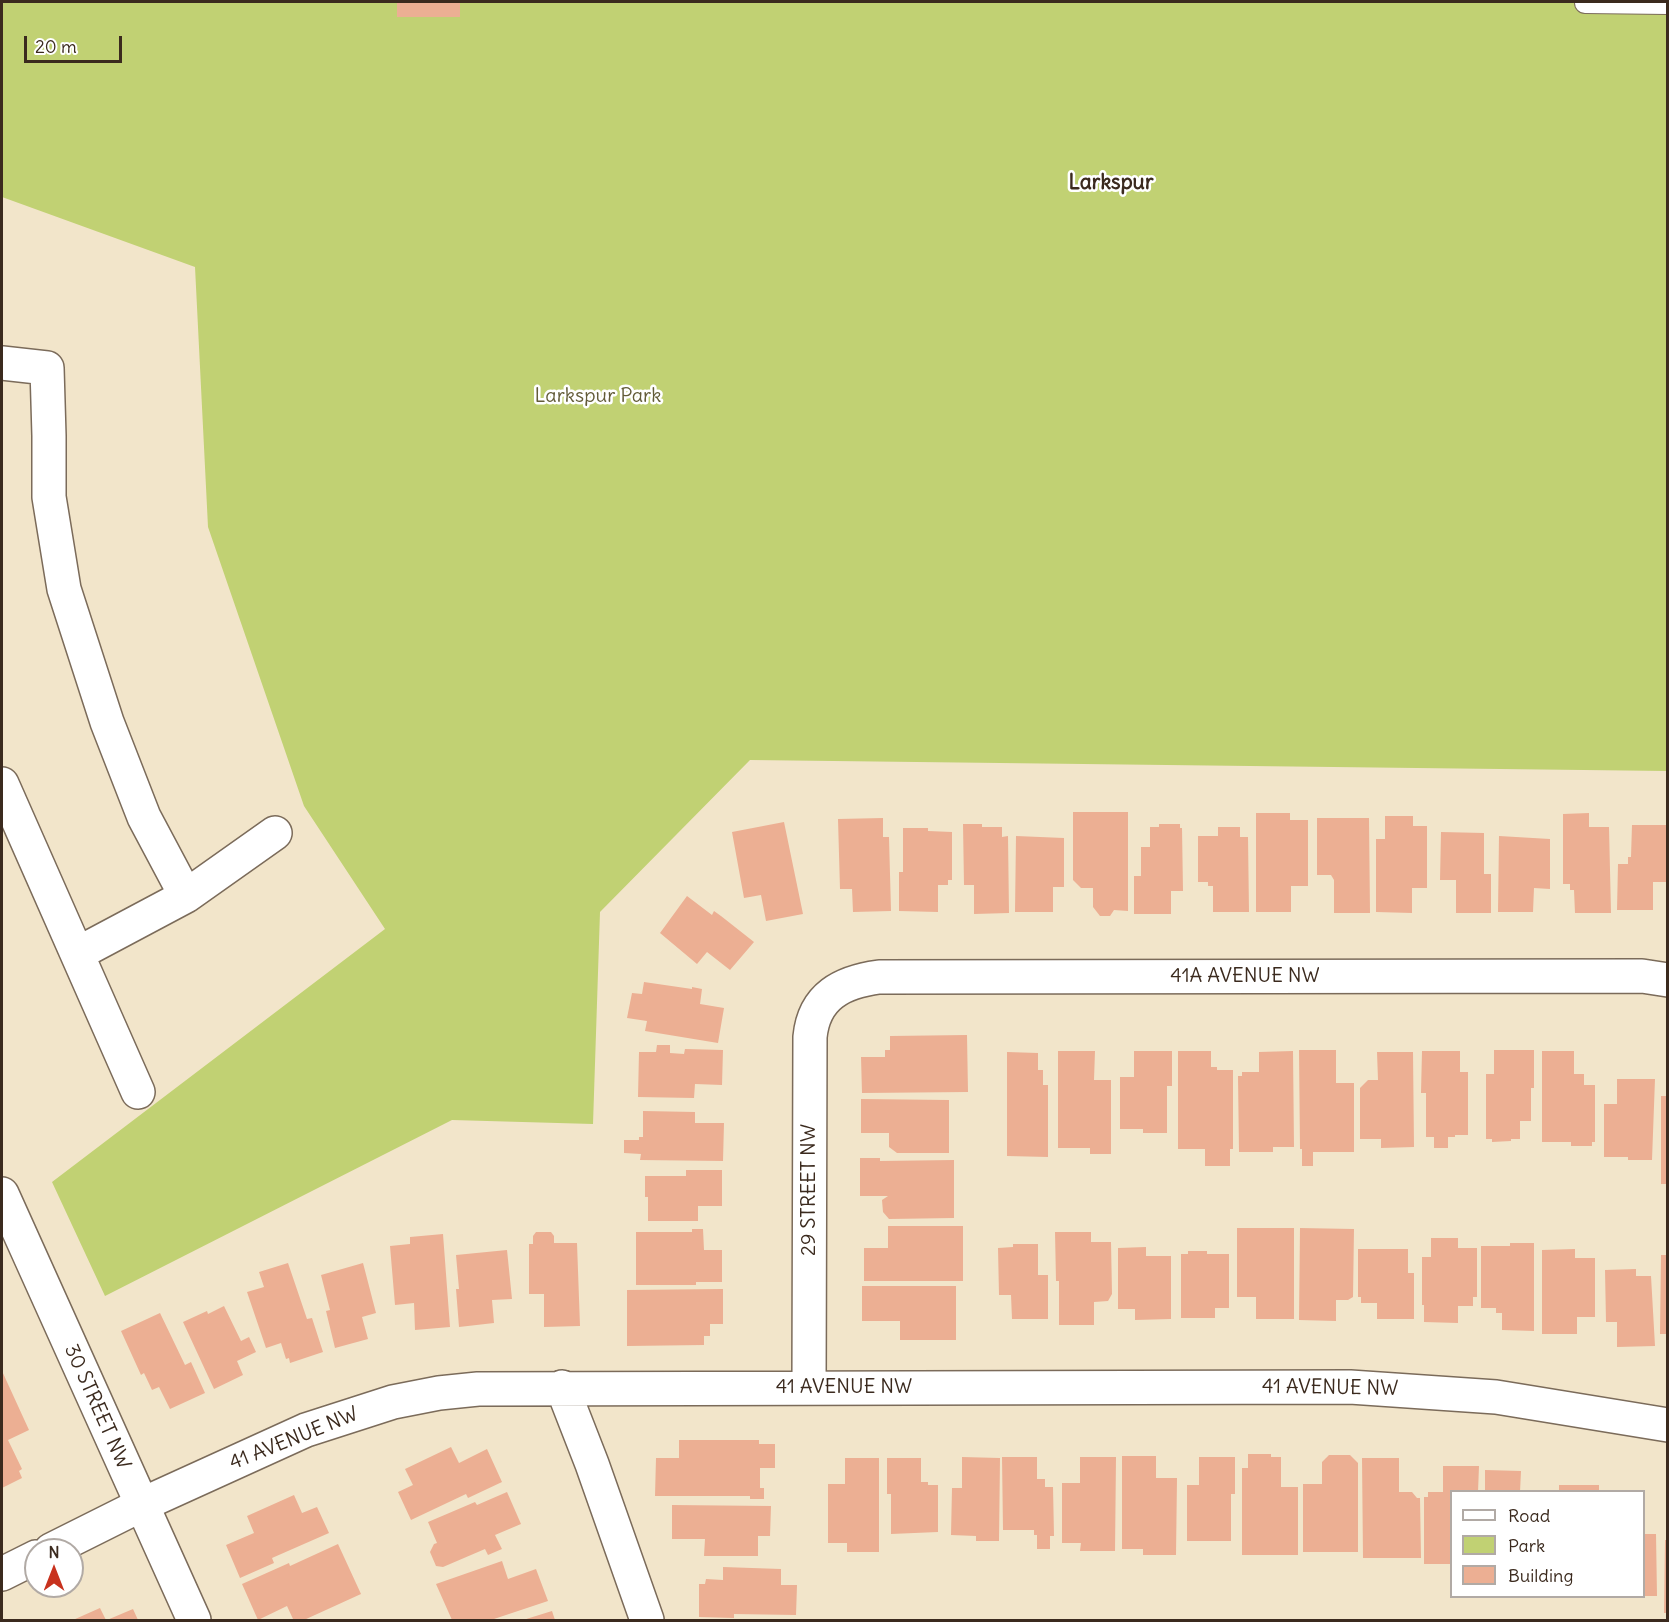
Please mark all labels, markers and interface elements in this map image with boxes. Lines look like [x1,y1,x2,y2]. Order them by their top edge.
scale bar [27,24,124,62]
text: 20 m [35,35,77,58]
district label: Larkspur [1069,170,1153,196]
park label: Larkspur Park [535,384,661,408]
street label: 41A AVENUE NW [1170,964,1320,988]
street label: 29 STREET NW [797,1124,821,1256]
street label: 30 STREET NW [59,1341,135,1473]
street label: 41 AVENUE NW [776,1375,912,1399]
street label: 41 AVENUE NW [1262,1375,1398,1401]
street label: 41 AVENUE NW [226,1402,362,1476]
legend [1450,1490,1645,1598]
text: Road [1508,1504,1550,1527]
text: Park [1508,1534,1545,1557]
north arrow [24,1538,84,1598]
text: N [48,1542,60,1562]
text: Building [1508,1564,1573,1587]

